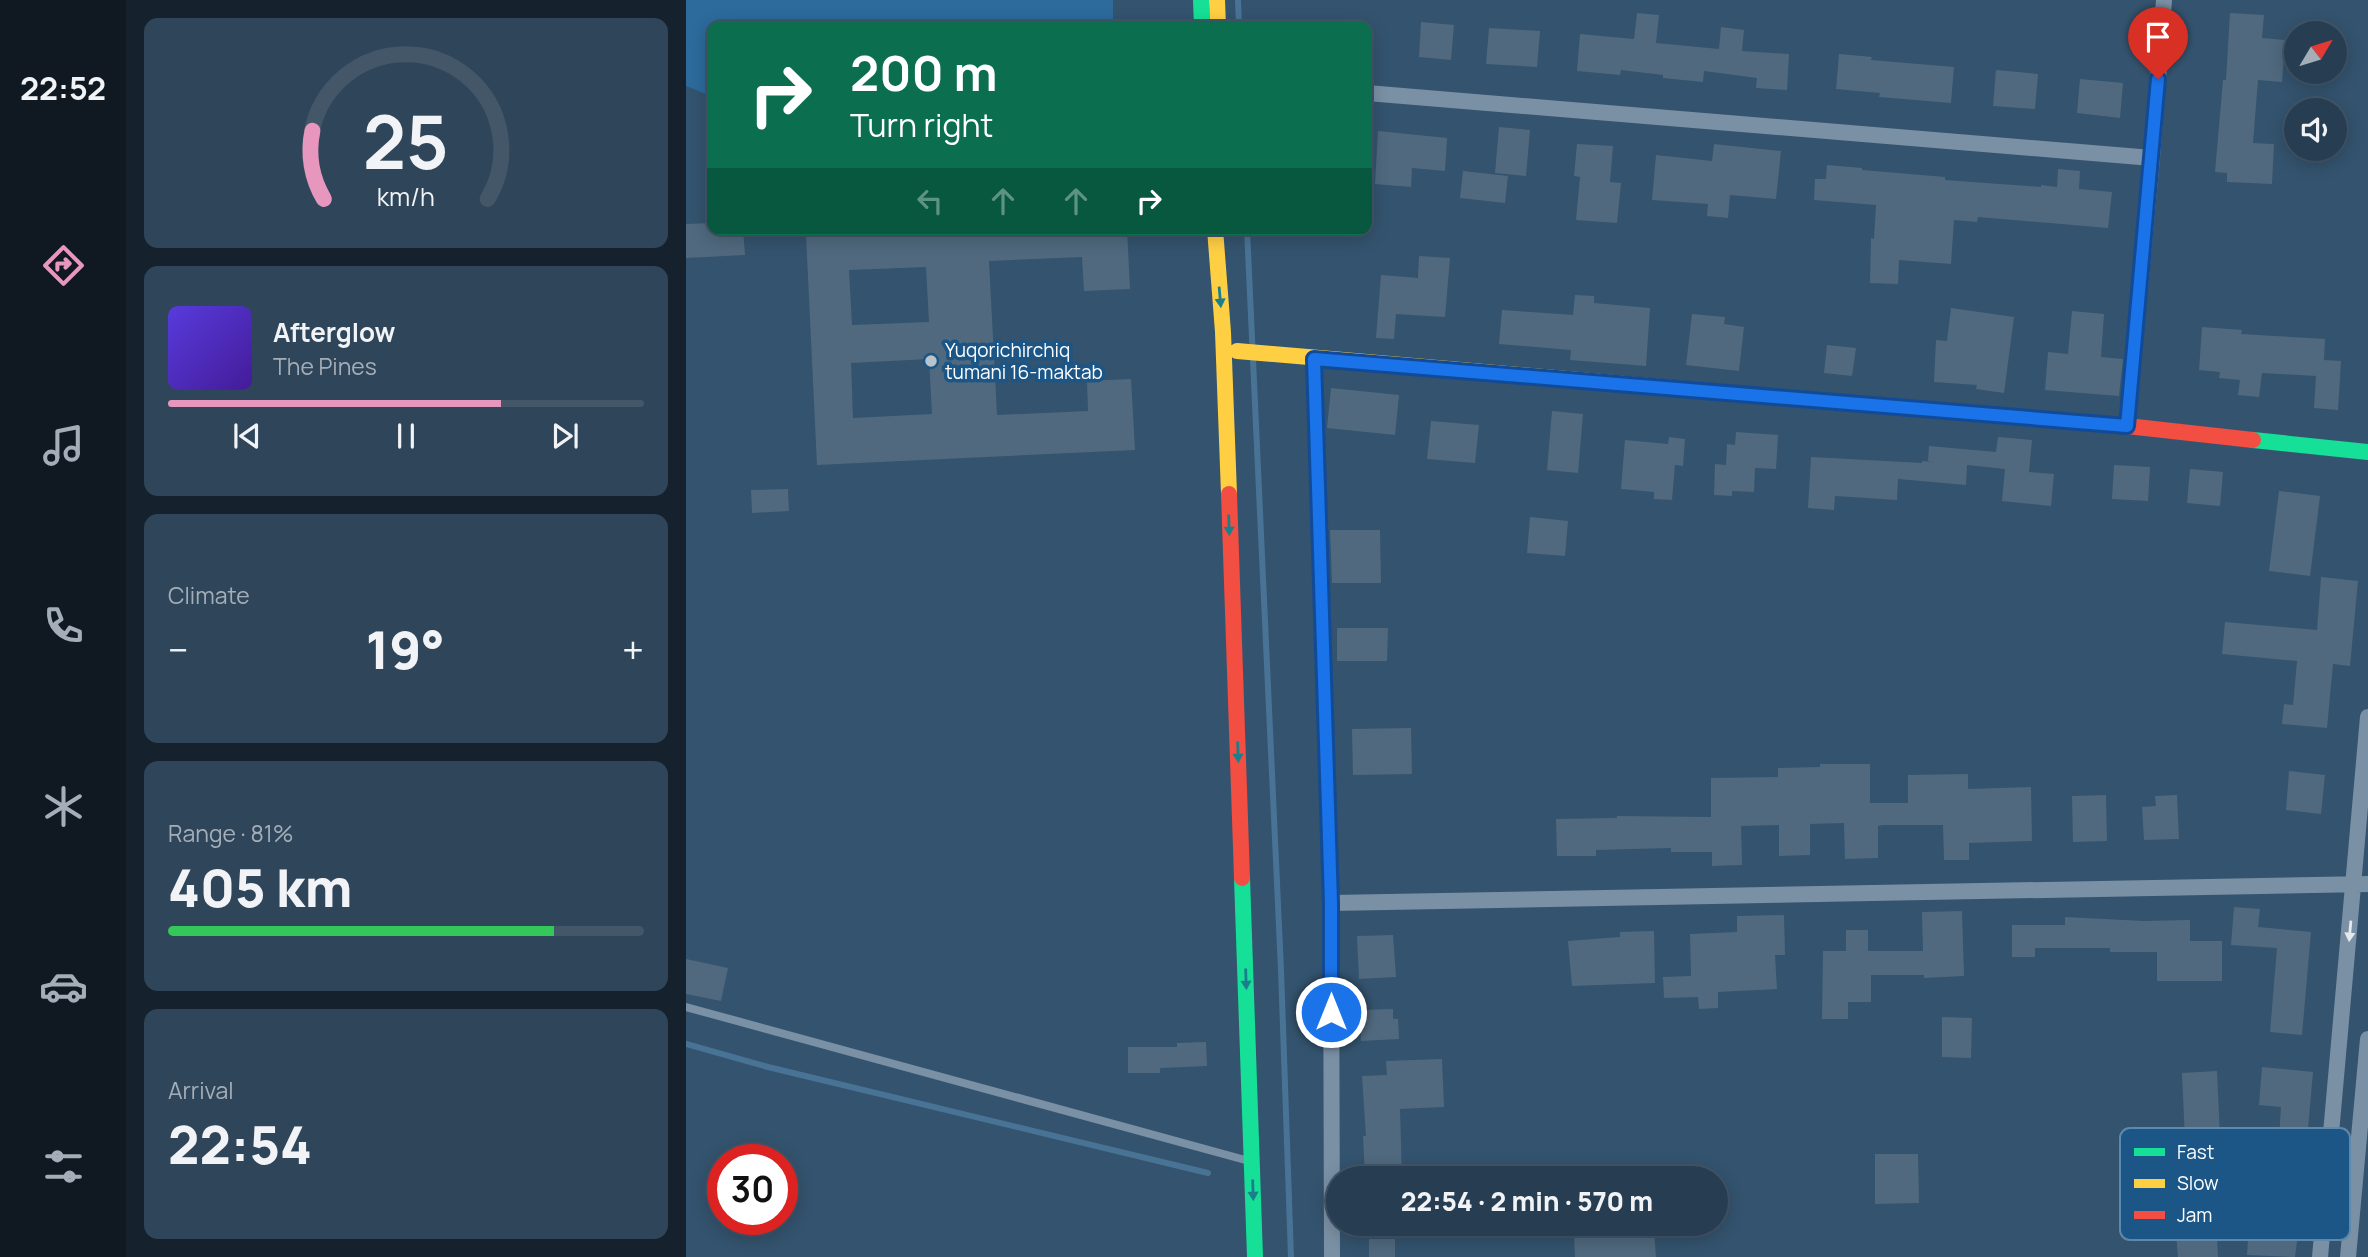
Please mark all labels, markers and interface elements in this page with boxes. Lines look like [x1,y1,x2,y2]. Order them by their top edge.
pin [2128,7,2188,79]
icon: arrive [2139,18,2177,56]
north arrow [2284,21,2347,84]
map controls [2284,21,2347,161]
text: 200 m [850,39,998,106]
icon: right [735,49,826,140]
text: 22:52 [20,66,106,110]
text: 25 [363,91,449,191]
button: sound [2284,98,2347,161]
text: Turn right [850,103,993,147]
text: km/h [377,179,435,214]
icon: left [911,182,949,220]
icon: ahead [984,182,1022,220]
icon: ahead [1057,182,1095,220]
icon: right [1130,182,1168,220]
icon: directions [39,241,88,290]
one-way arrow [1215,287,1226,309]
text: Afterglow [273,314,395,350]
place label: Yuqorichirchiq tumani 16-maktab [945,337,1103,385]
text: The Pines [273,350,377,382]
marker: Yuqorichirchiq tumani 16-maktab [923,353,939,369]
icon: previous [228,417,266,455]
icon: pause [387,417,425,455]
icon: next [546,417,584,455]
icon: music [39,421,88,470]
one-way arrow [1224,514,1235,536]
text: Climate [168,579,250,611]
icon: phone [39,601,88,650]
text: 19° [366,614,445,685]
text: − [168,623,189,675]
text: + [622,623,644,675]
one-way arrow [1232,741,1243,763]
icon: climate [39,782,88,831]
text: Range · 81% [168,817,293,849]
text: 405 km [168,852,352,923]
one-way arrow [2345,920,2356,942]
icon: car [39,962,88,1011]
one-way arrow [1240,969,1251,991]
position arrow [1294,975,1368,1049]
text: Arrival [168,1074,234,1106]
text: 22:54 [168,1109,312,1180]
legend [2120,1128,2350,1240]
text: Fast [2177,1139,2214,1165]
icon: filters [39,1142,88,1191]
speed limit sign: 30 [707,1144,798,1235]
text: Slow [2177,1170,2219,1196]
one-way arrow [1247,1180,1258,1202]
text: 22:54 · 2 min · 570 m [1401,1183,1653,1219]
text: Jam [2177,1202,2212,1228]

